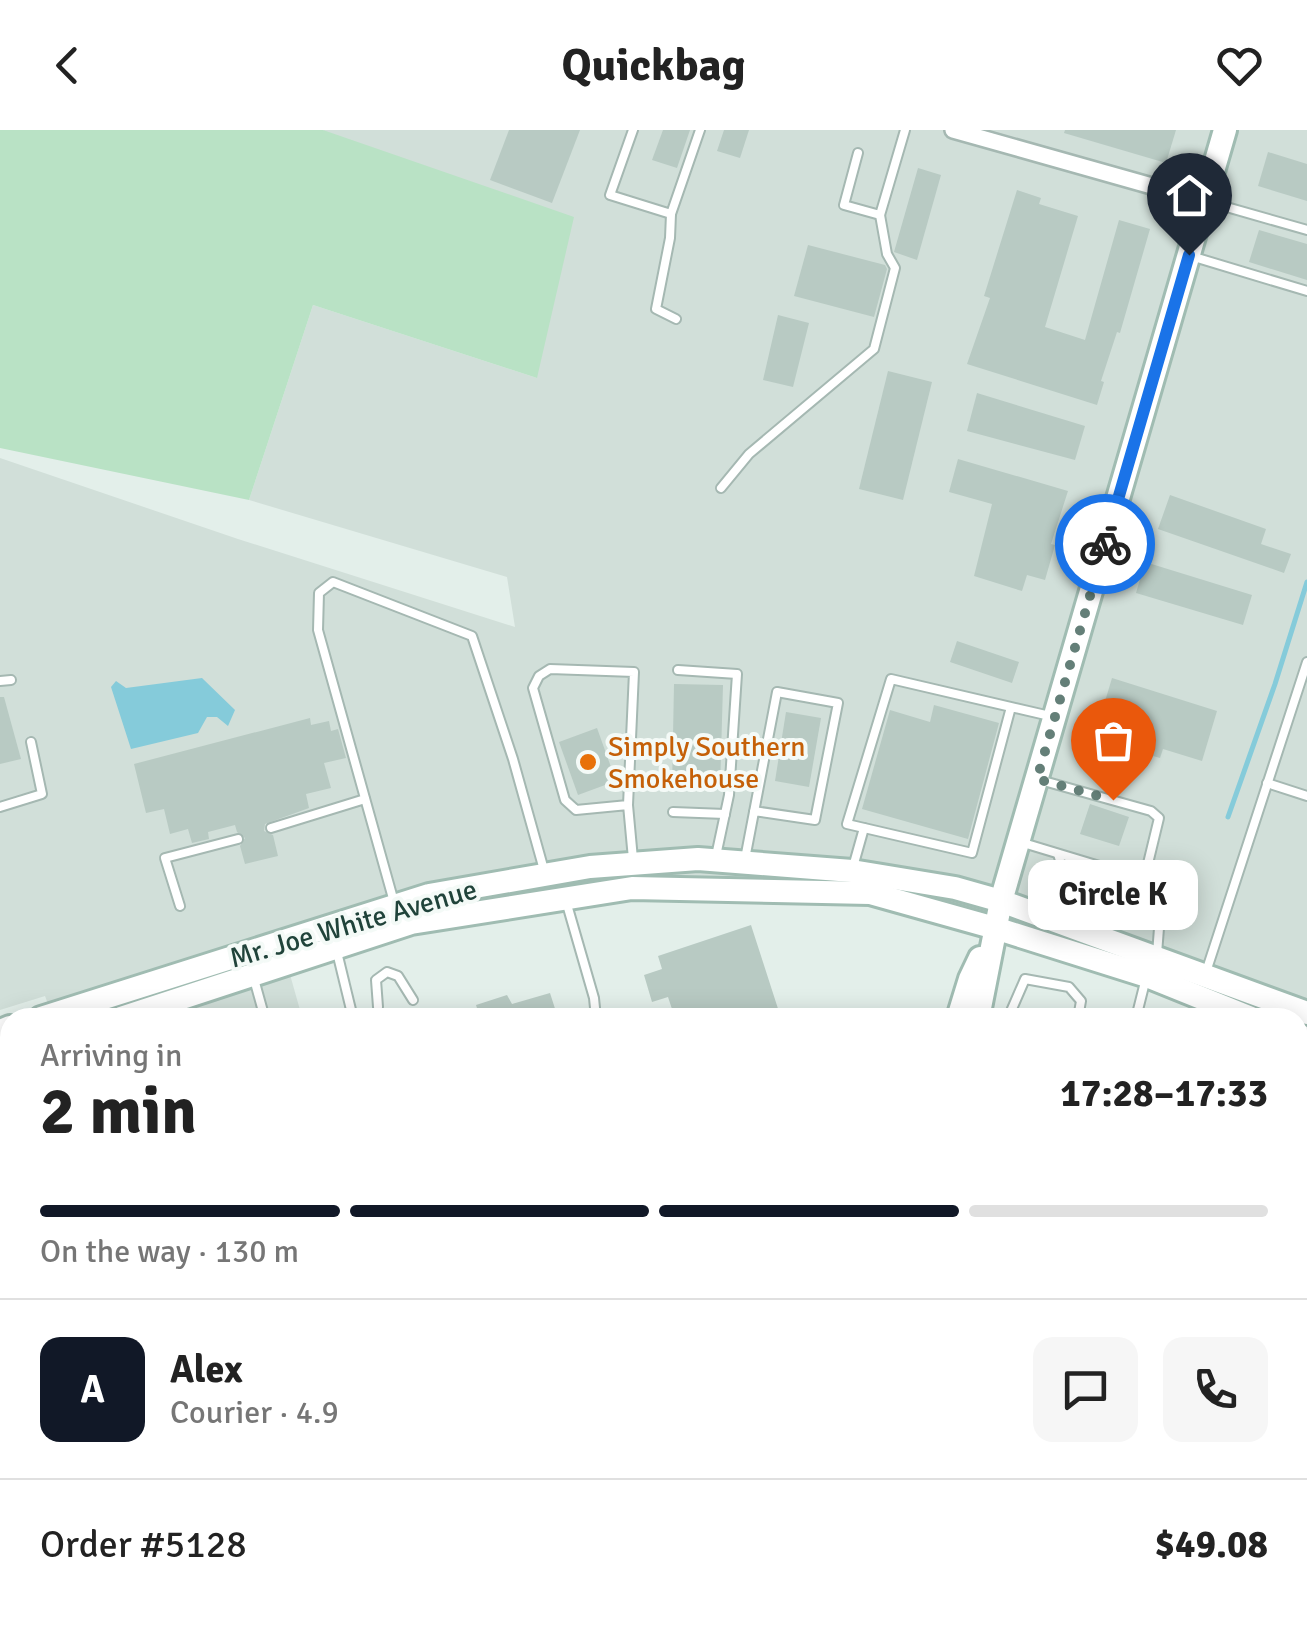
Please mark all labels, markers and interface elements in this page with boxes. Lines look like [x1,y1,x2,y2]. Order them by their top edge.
icon: back [40,38,95,93]
text: Quickbag [561,38,746,93]
icon: heart [1212,38,1267,93]
pin [1147,153,1232,256]
icon: home [1162,168,1217,223]
courier [1055,494,1155,594]
icon: bike [1078,517,1133,572]
pin [1071,698,1156,801]
icon: bag [1086,713,1141,768]
place label: Simply Southern Smokehouse [608,730,806,796]
marker: Simply Southern Smokehouse [577,751,599,773]
callout: Circle K [1028,860,1198,930]
street label: Mr. Joe White Avenue [226,872,481,976]
text: Circle K [1059,875,1167,914]
text: Arriving in [40,1036,182,1075]
text: 17:28–17:33 [1060,1070,1268,1117]
text: 2 min [40,1072,197,1152]
text: On the way · 130 m [40,1232,299,1271]
button: chat [1033,1337,1138,1442]
button: phone [1163,1337,1268,1442]
text: Alex [170,1346,243,1393]
text: A [80,1366,105,1413]
text: Courier · 4.9 [170,1393,339,1432]
text: Order #5128 [40,1521,247,1568]
text: $49.08 [1155,1521,1268,1568]

